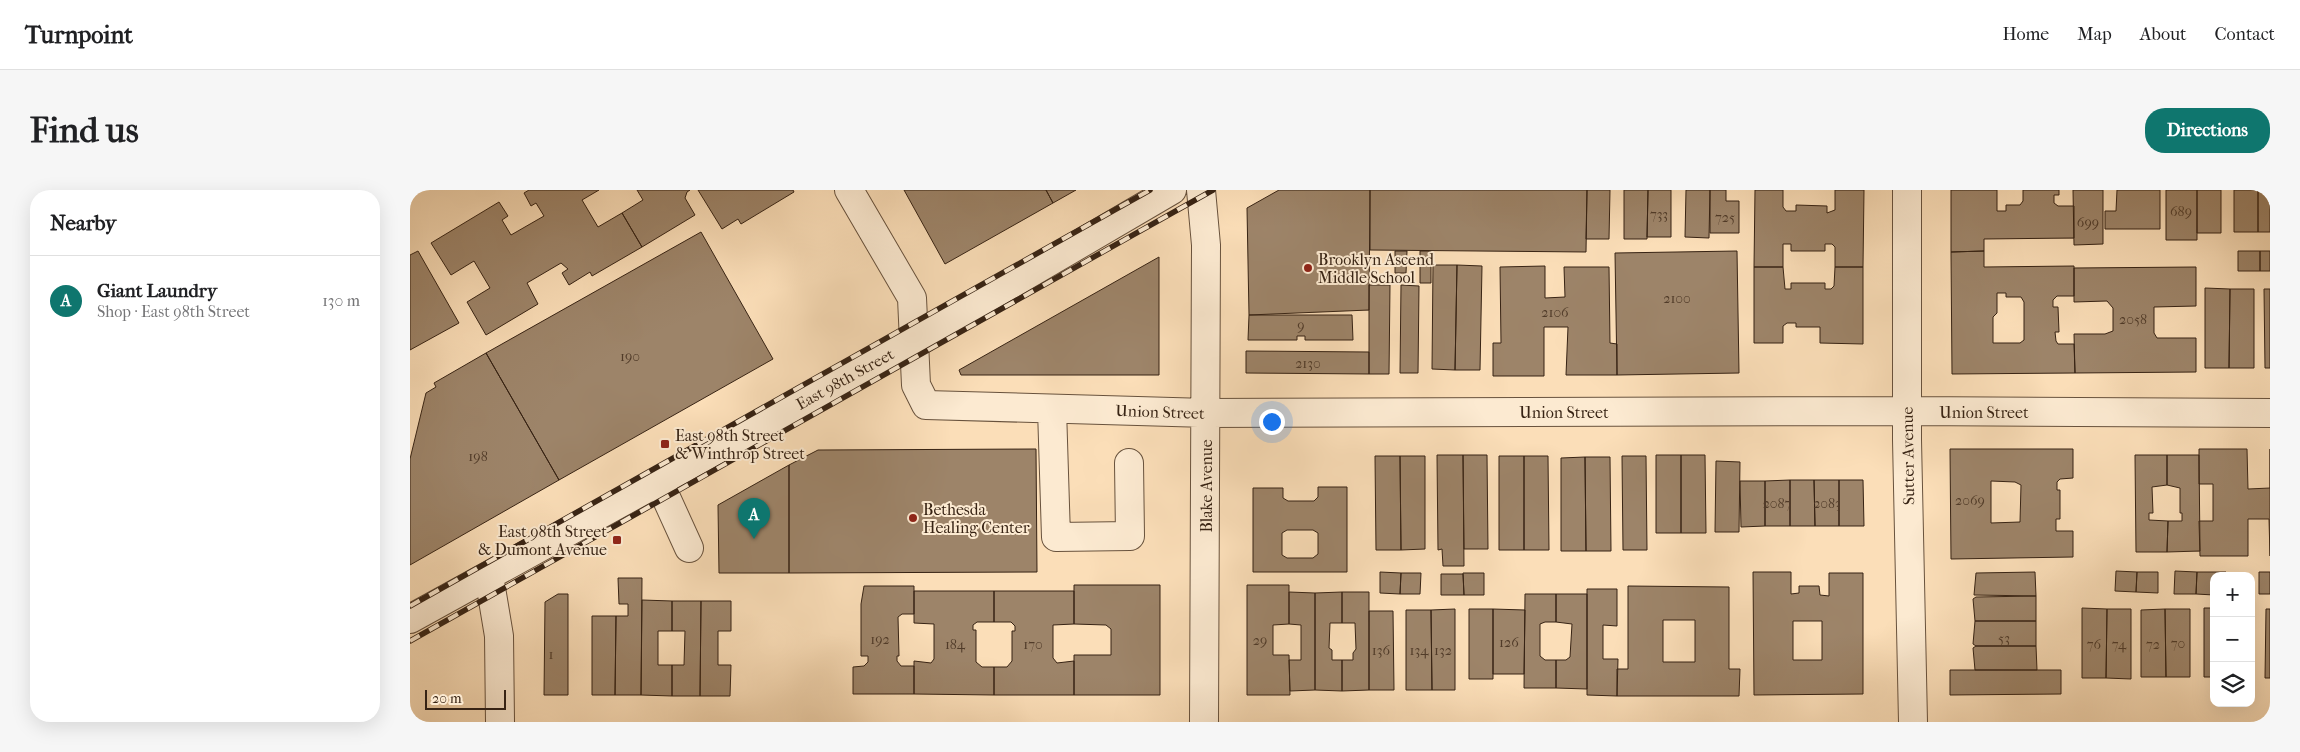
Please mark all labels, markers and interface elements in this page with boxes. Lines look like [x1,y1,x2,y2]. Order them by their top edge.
text: Turnpoint [25,21,133,49]
text: Home [2002,24,2049,45]
text: Map [2077,24,2112,45]
text: About [2140,24,2186,45]
text: Contact [2214,24,2275,45]
button: Directions [2145,108,2270,153]
text: Find us [30,110,139,151]
house number: 689 [2170,203,2192,220]
house number: 733 [1650,206,1668,223]
house number: 725 [1715,209,1735,226]
text: Nearby [50,211,116,235]
house number: 699 [2077,214,2099,231]
place label: Brooklyn Ascend Middle School [1318,250,1434,287]
marker: Brooklyn Ascend Middle School [1302,262,1314,274]
text: Giant Laundry [97,280,217,302]
house number: 2100 [1663,290,1691,307]
text: A [61,291,71,310]
text: 130 m [322,291,360,310]
text: Shop · East 98th Street [97,302,250,321]
house number: 2106 [1541,304,1569,321]
house number: 2058 [2119,311,2147,328]
house number: 9 [1297,317,1305,334]
street label: East 98th Street [793,344,898,414]
house number: 190 [620,348,640,365]
house number: 2130 [1295,355,1321,372]
street label: Union Street [1115,401,1205,423]
street label: Union Street [1519,403,1609,422]
street label: Union Street [1939,403,2029,422]
street label: Sutter Avenue [1898,407,1918,505]
your location [1259,409,1285,435]
place label: East 98th Street & Winthrop Street [675,426,805,463]
marker: East 98th Street & Winthrop Street [659,438,671,450]
street label: Blake Avenue [1197,439,1216,533]
house number: 198 [468,448,488,465]
house number: 2069 [1955,492,1985,509]
house number: 2087 [1763,495,1792,512]
house number: 2083 [1813,495,1841,512]
pin: A [738,498,770,539]
place label: Bethesda Healing Center [923,500,1030,537]
marker: Bethesda Healing Center [907,512,919,524]
place label: East 98th Street & Dumont Avenue [478,522,607,559]
marker: East 98th Street & Dumont Avenue [611,534,623,546]
map controls [2210,572,2255,707]
button: + [2210,572,2255,617]
button: − [2210,617,2255,662]
house number: 53 [1998,630,2010,647]
house number: 192 [870,631,890,648]
house number: 29 [1253,632,1267,649]
house number: 126 [1499,634,1519,651]
house number: 70 [2171,635,2185,652]
house number: 184 [945,636,966,653]
house number: 170 [1023,636,1043,653]
house number: 76 [2087,636,2102,653]
house number: 74 [2112,636,2127,653]
house number: 72 [2146,636,2160,653]
house number: 136 [1372,642,1391,659]
house number: 134 [1409,642,1429,659]
house number: 132 [1434,642,1452,659]
house number: 1 [549,646,554,663]
button: layers [2210,662,2255,707]
scale bar [425,687,506,710]
text: 20 m [432,690,462,707]

